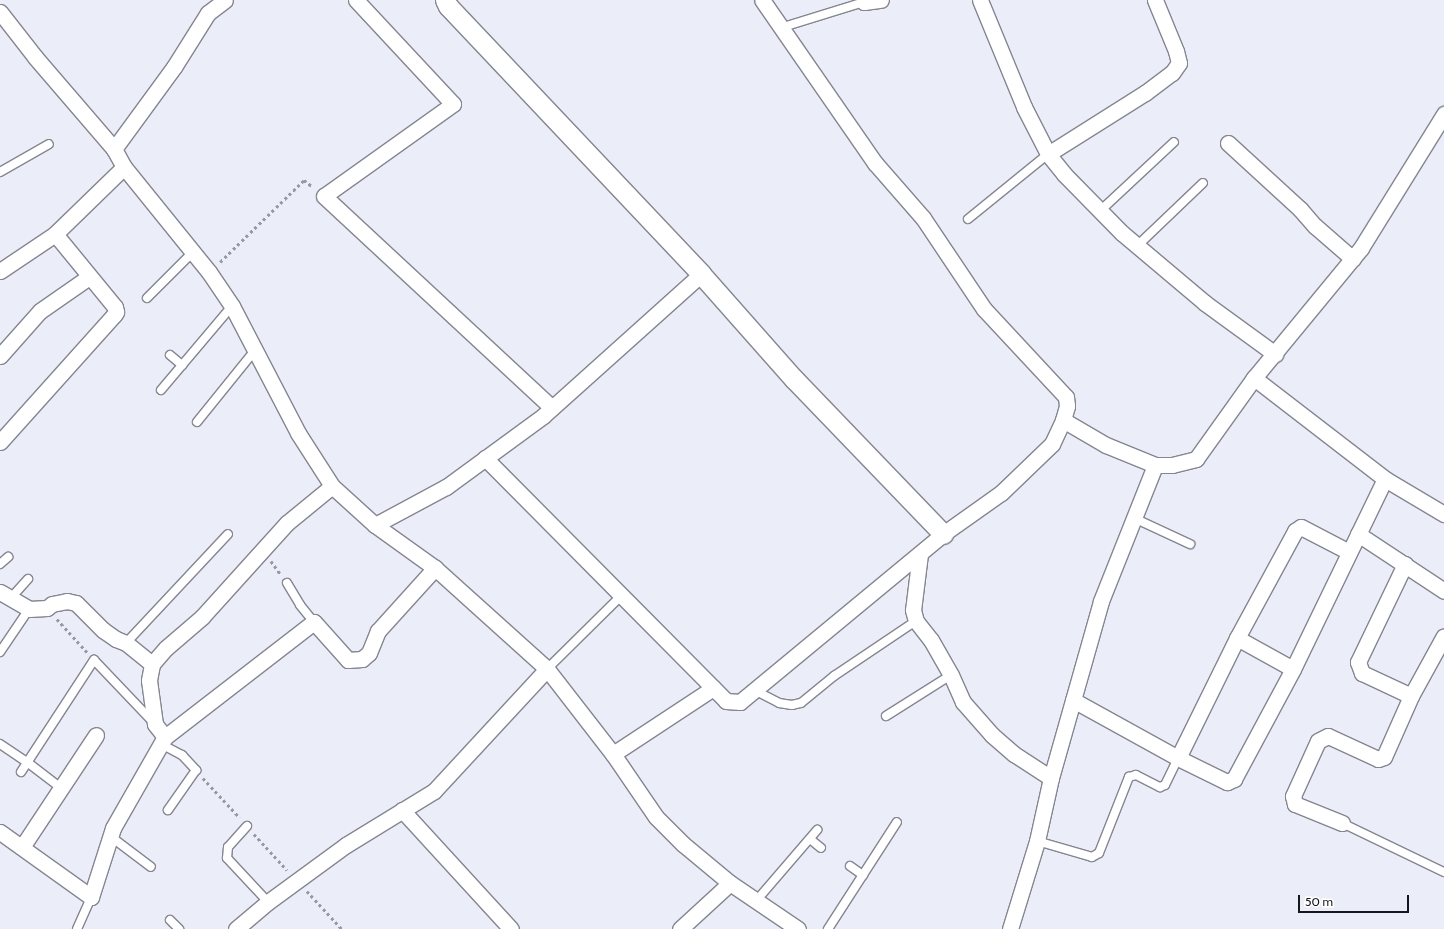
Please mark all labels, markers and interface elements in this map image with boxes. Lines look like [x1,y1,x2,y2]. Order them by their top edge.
scale bar [1300,887,1411,913]
text: 50 m [1305,894,1333,909]

